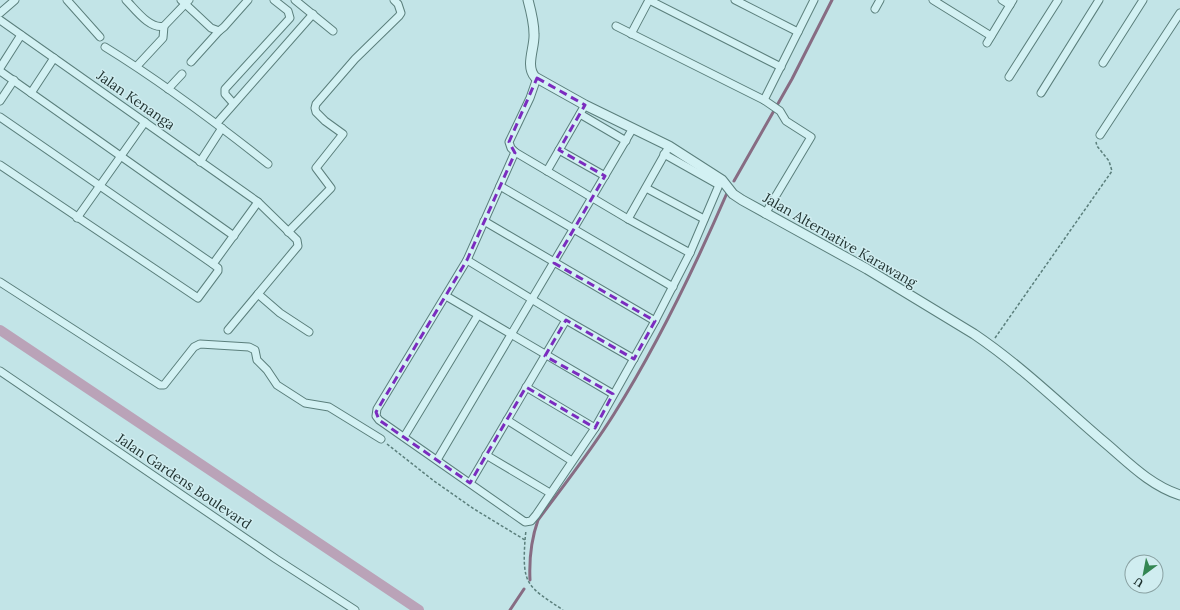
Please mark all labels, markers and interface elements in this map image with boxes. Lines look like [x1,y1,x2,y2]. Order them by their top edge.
street label: Jalan Kenanga [93,66,179,134]
street label: Jalan Alternative Karawang [759,188,920,292]
street label: Jalan Gardens Boulevard [112,429,255,533]
north arrow [1124,554,1164,594]
text: U [1131,574,1146,591]

